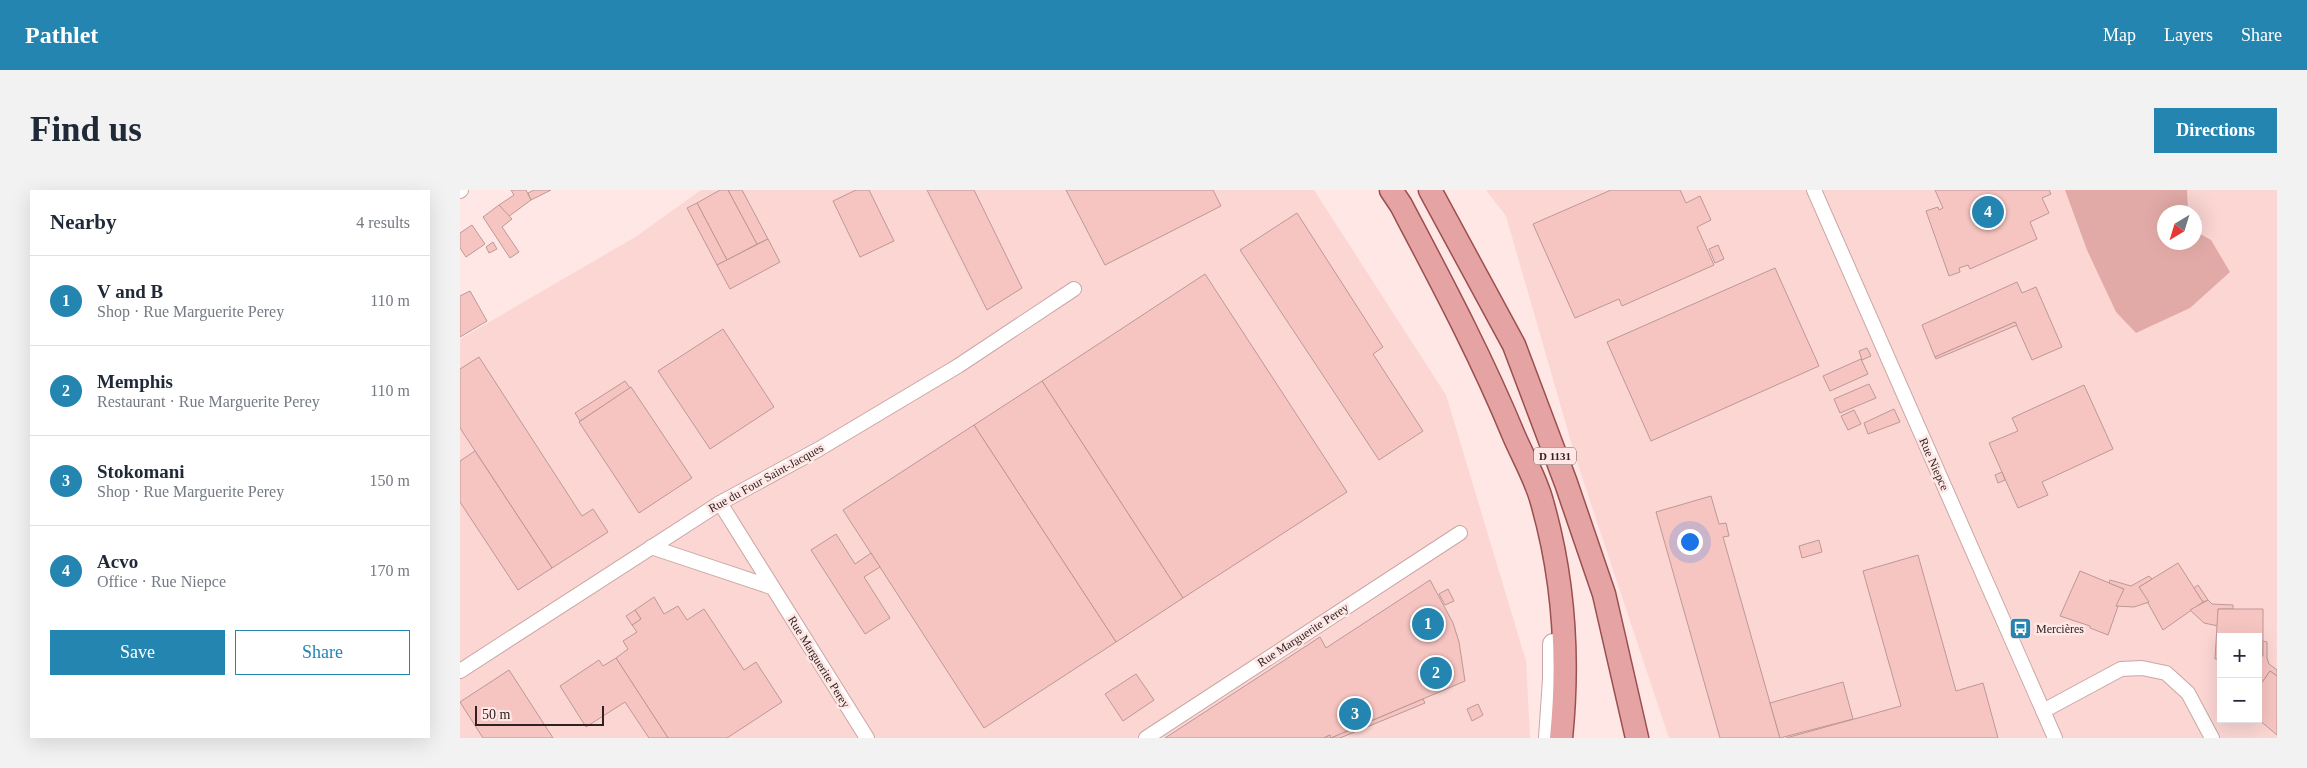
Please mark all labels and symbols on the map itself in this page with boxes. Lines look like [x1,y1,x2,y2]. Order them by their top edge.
pin: 4 [1972,193,2004,231]
north arrow [2157,205,2202,250]
street label: Rue Niepce [1916,435,1952,493]
street label: Rue du Four Saint-Jacques [706,440,826,515]
road number: D 1131 [1534,448,1576,464]
your location [1677,529,1703,555]
street label: Rue Marguerite Perey [1255,600,1351,670]
pin: 1 [1412,605,1444,643]
street label: Rue Marguerite Perey [785,613,853,711]
bus stop icon: Mercières [2008,617,2032,641]
place label: Mercières [2036,622,2084,636]
pin: 2 [1420,654,1452,692]
pin: 3 [1339,695,1371,733]
scale bar [475,703,604,726]

